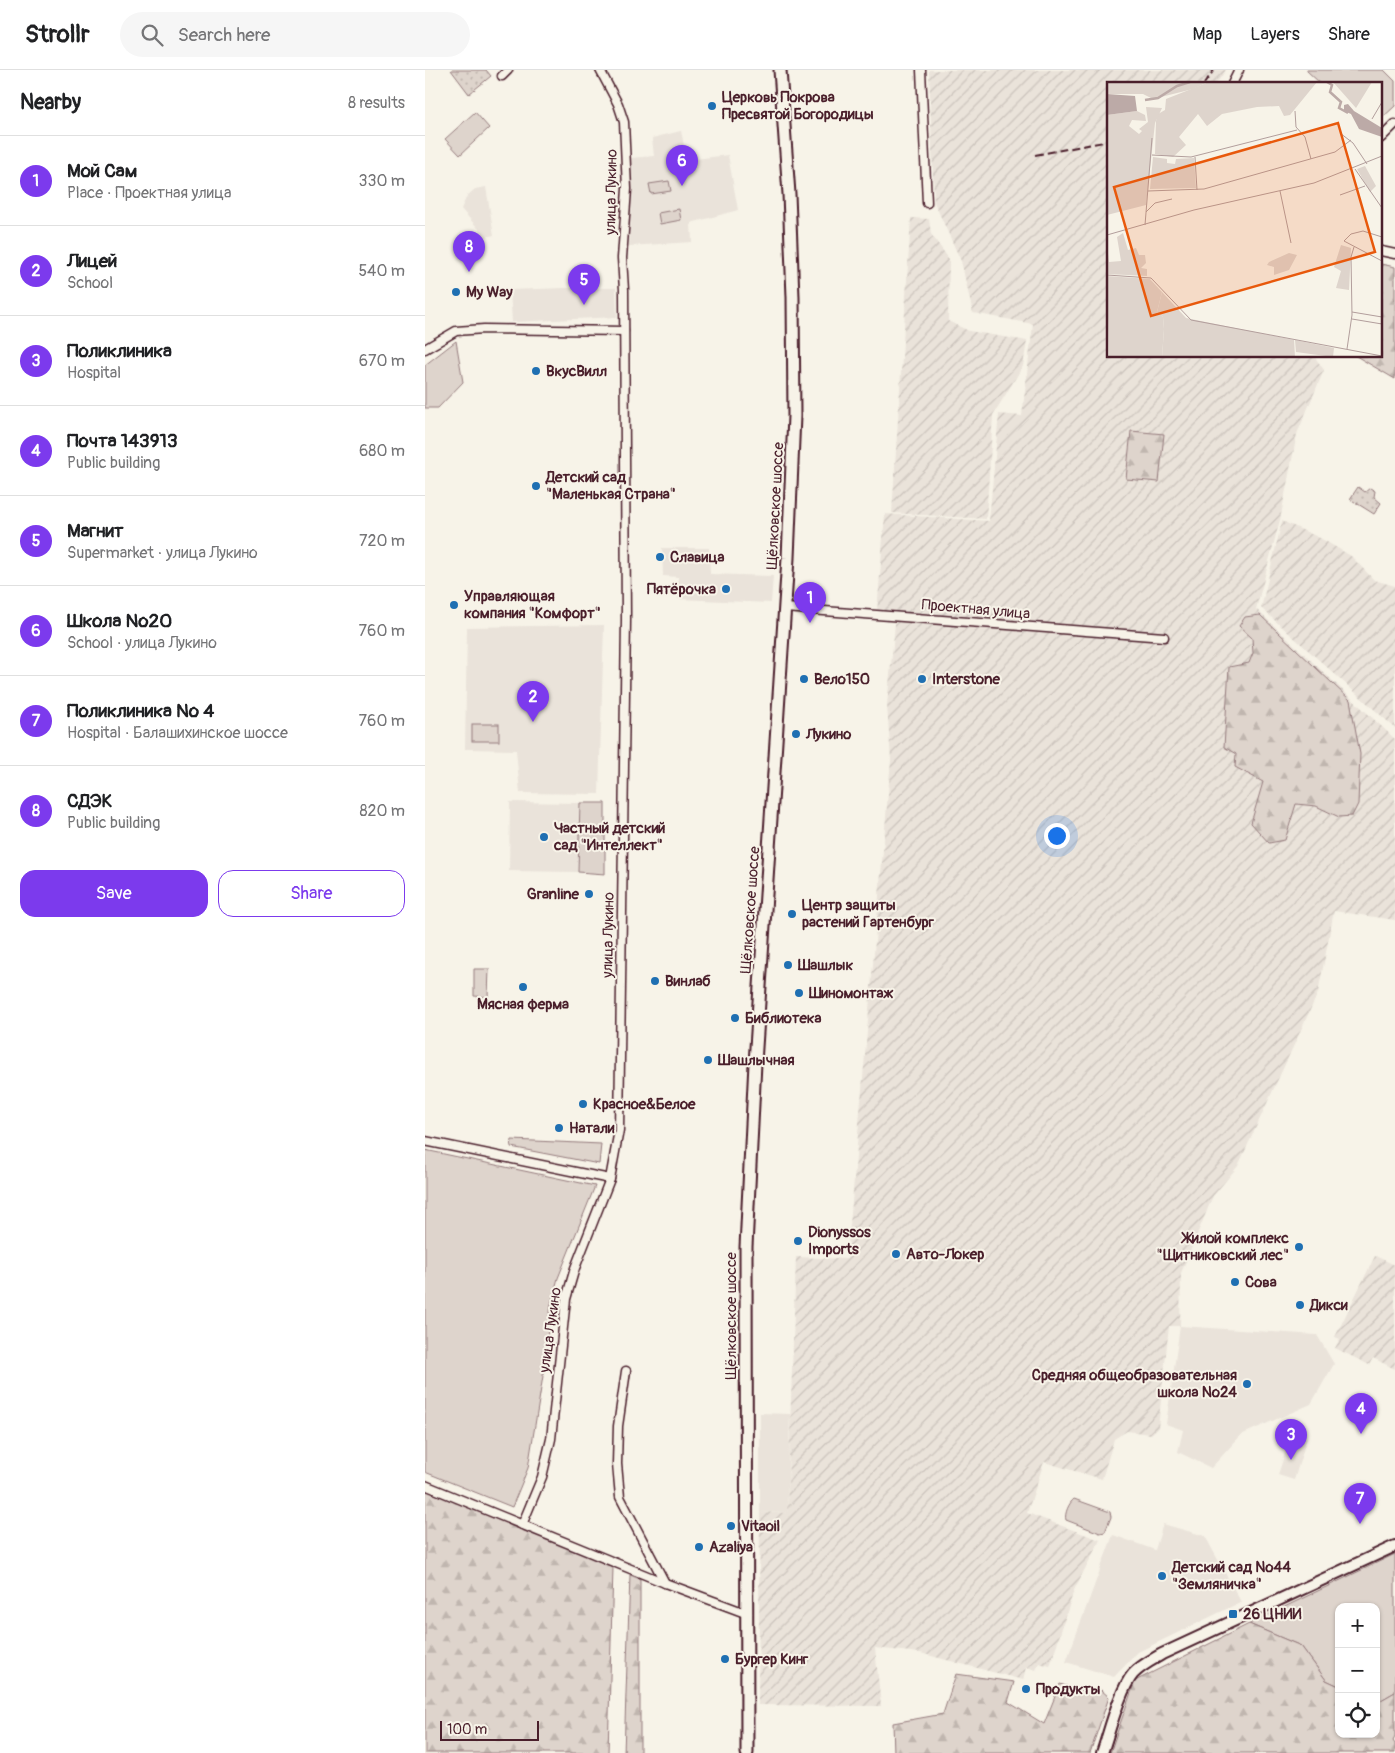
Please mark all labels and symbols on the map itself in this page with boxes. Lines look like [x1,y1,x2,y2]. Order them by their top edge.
inset map [1107,82,1383,358]
place label: Церковь Покрова Пресвятой Богородицы [722,88,874,124]
marker: Церковь Покрова Пресвятой Богородицы [706,100,718,112]
pin: 6 [666,145,698,186]
street label: улица Лукино [601,149,622,236]
pin: 8 [453,231,485,272]
pin: 5 [568,264,600,305]
place label: My Way [466,283,513,302]
marker: My Way [450,286,462,298]
place label: ВкусВилл [546,362,607,381]
marker: ВкусВилл [530,365,542,377]
street label: Щёлковское шоссе [763,441,788,570]
place label: Детский сад "Маленькая Страна" [545,468,676,504]
marker: Детский сад "Маленькая Страна" [530,480,542,492]
place label: Славица [670,548,725,567]
marker: Славица [654,551,666,563]
place label: Пятёрочка [647,580,716,599]
pin: 1 [794,582,826,623]
marker: Пятёрочка [720,583,732,595]
place label: Управляющая компания "Комфорт" [464,587,601,623]
street label: Проектная улица [921,595,1031,624]
marker: Управляющая компания "Комфорт" [448,599,460,611]
place label: Вело150 [814,670,870,689]
place label: Interstone [932,670,1001,689]
marker: Вело150 [798,673,810,685]
marker: Interstone [916,673,928,685]
pin: 2 [517,681,549,722]
place label: Лукино [805,725,851,744]
marker: Лукино [790,728,802,740]
place label: Частный детский сад "Интеллект" [553,819,666,855]
your location [1044,823,1070,849]
marker: Частный детский сад "Интеллект" [538,831,550,843]
street label: Щёлковское шоссе [737,845,764,974]
place label: Granline [527,885,580,904]
marker: Granline [583,888,595,900]
street label: улица Лукино [598,892,619,979]
place label: Центр защиты растений Гартенбург [802,896,935,932]
marker: Центр защиты растений Гартенбург [786,908,798,920]
place label: Шашлык [797,956,853,975]
marker: Шашлык [782,959,794,971]
place label: Винлаб [665,972,711,991]
marker: Винлаб [649,975,661,987]
marker: Мясная ферма [517,981,529,993]
place label: Шиномонтаж [808,984,893,1003]
marker: Шиномонтаж [793,987,805,999]
place label: Мясная ферма [477,995,569,1014]
place label: Библиотека [745,1009,822,1028]
marker: Библиотека [729,1012,741,1024]
place label: Шашлычная [717,1051,795,1070]
marker: Шашлычная [702,1054,714,1066]
place label: Красное&Белое [593,1095,696,1114]
marker: Красное&Белое [577,1098,589,1110]
place label: Натали [569,1119,615,1138]
marker: Натали [553,1122,565,1134]
place label: Dionyssos Imports [808,1223,871,1259]
place label: Жилой комплекс "Щитниковский лес" [1157,1229,1289,1265]
marker: Dionyssos Imports [792,1235,804,1247]
marker: Жилой комплекс "Щитниковский лес" [1293,1241,1305,1253]
place label: Авто-Локер [906,1245,984,1264]
marker: Авто-Локер [890,1248,902,1260]
street label: Щёлковское шоссе [722,1251,741,1380]
place label: Сова [1245,1273,1277,1292]
marker: Сова [1229,1276,1241,1288]
street label: улица Лукино [535,1286,566,1375]
place label: Дикси [1309,1296,1348,1315]
marker: Дикси [1294,1299,1306,1311]
place label: Средняя общеобразовательная школа №24 [1032,1366,1237,1402]
marker: Средняя общеобразовательная школа №24 [1241,1378,1253,1390]
pin: 4 [1345,1393,1377,1434]
pin: 3 [1275,1419,1307,1460]
pin: 7 [1344,1483,1376,1524]
place label: Vitaoil [741,1517,780,1536]
marker: Vitaoil [725,1520,737,1532]
place label: Azaliya [709,1538,753,1557]
marker: Azaliya [693,1541,705,1553]
place label: Детский сад №44 "Земляничка" [1171,1558,1291,1594]
marker: Детский сад №44 "Земляничка" [1156,1570,1168,1582]
place label: 26 ЦНИИ [1243,1605,1302,1624]
marker: 26 ЦНИИ [1227,1608,1239,1620]
place label: Бургер Кинг [735,1650,809,1669]
marker: Бургер Кинг [719,1653,731,1665]
place label: Продукты [1036,1680,1101,1699]
marker: Продукты [1020,1683,1032,1695]
scale bar [440,1718,539,1741]

